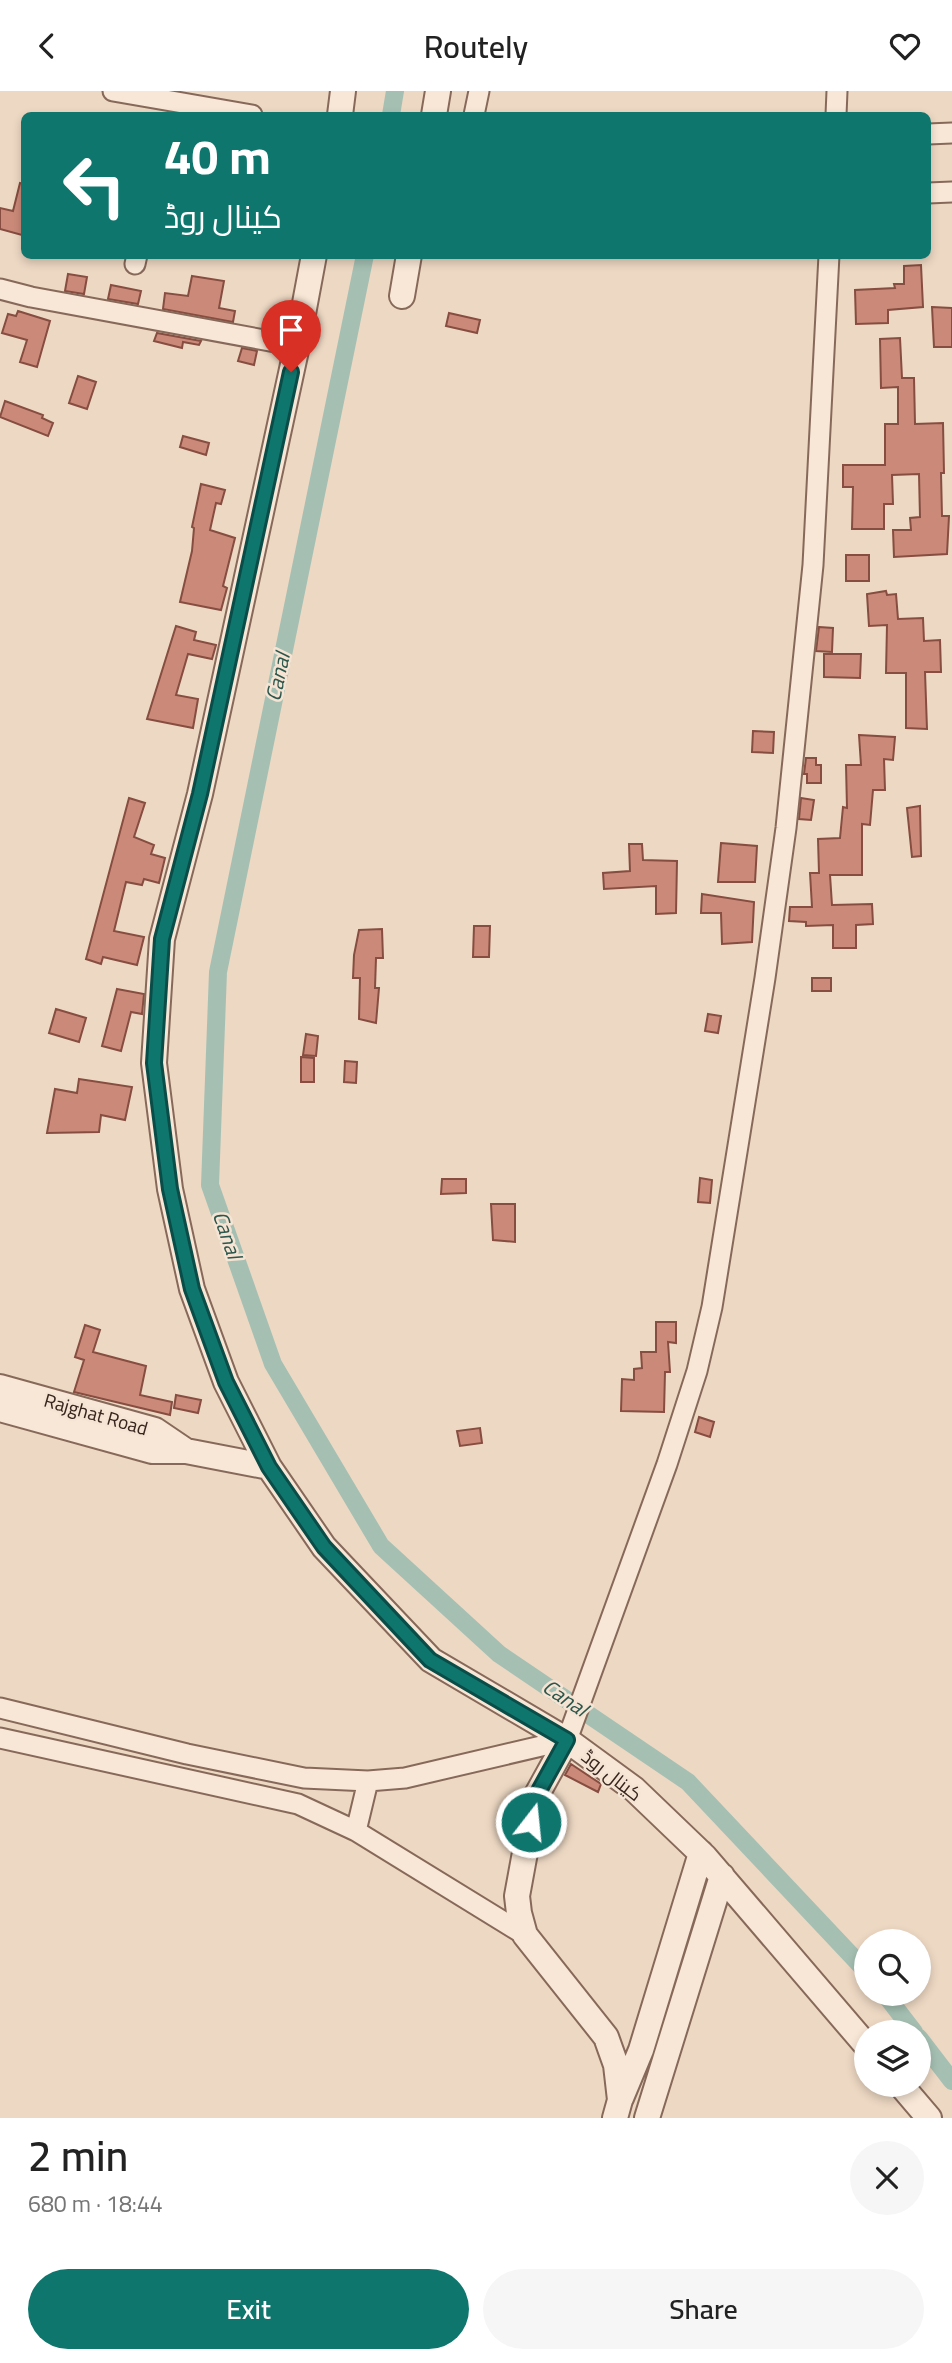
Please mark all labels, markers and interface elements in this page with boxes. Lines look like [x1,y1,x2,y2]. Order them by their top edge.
text: Routely [424,16,528,76]
icon: back [28,27,66,65]
icon: heart [886,27,924,65]
text: 40 m [164,110,271,202]
icon: left [49,140,140,231]
text: کینال روڈ [164,186,282,246]
pin [261,300,321,372]
icon: arrive [272,311,310,349]
water label: Canal [253,646,302,705]
water label: Canal [201,1205,255,1267]
street label: Rajghat Road [40,1382,152,1446]
water label: Canal [534,1668,599,1729]
street label: کینال روڈ [573,1739,651,1811]
position arrow [494,1785,568,1859]
map controls [854,1929,931,2097]
button: search [854,1929,931,2006]
button: layers [854,2020,931,2097]
text: 2 min [28,2116,128,2195]
button: close [850,2141,924,2215]
text: 680 m · 18:44 [28,2182,163,2225]
button: Exit [28,2269,469,2349]
button: Share [483,2269,924,2349]

